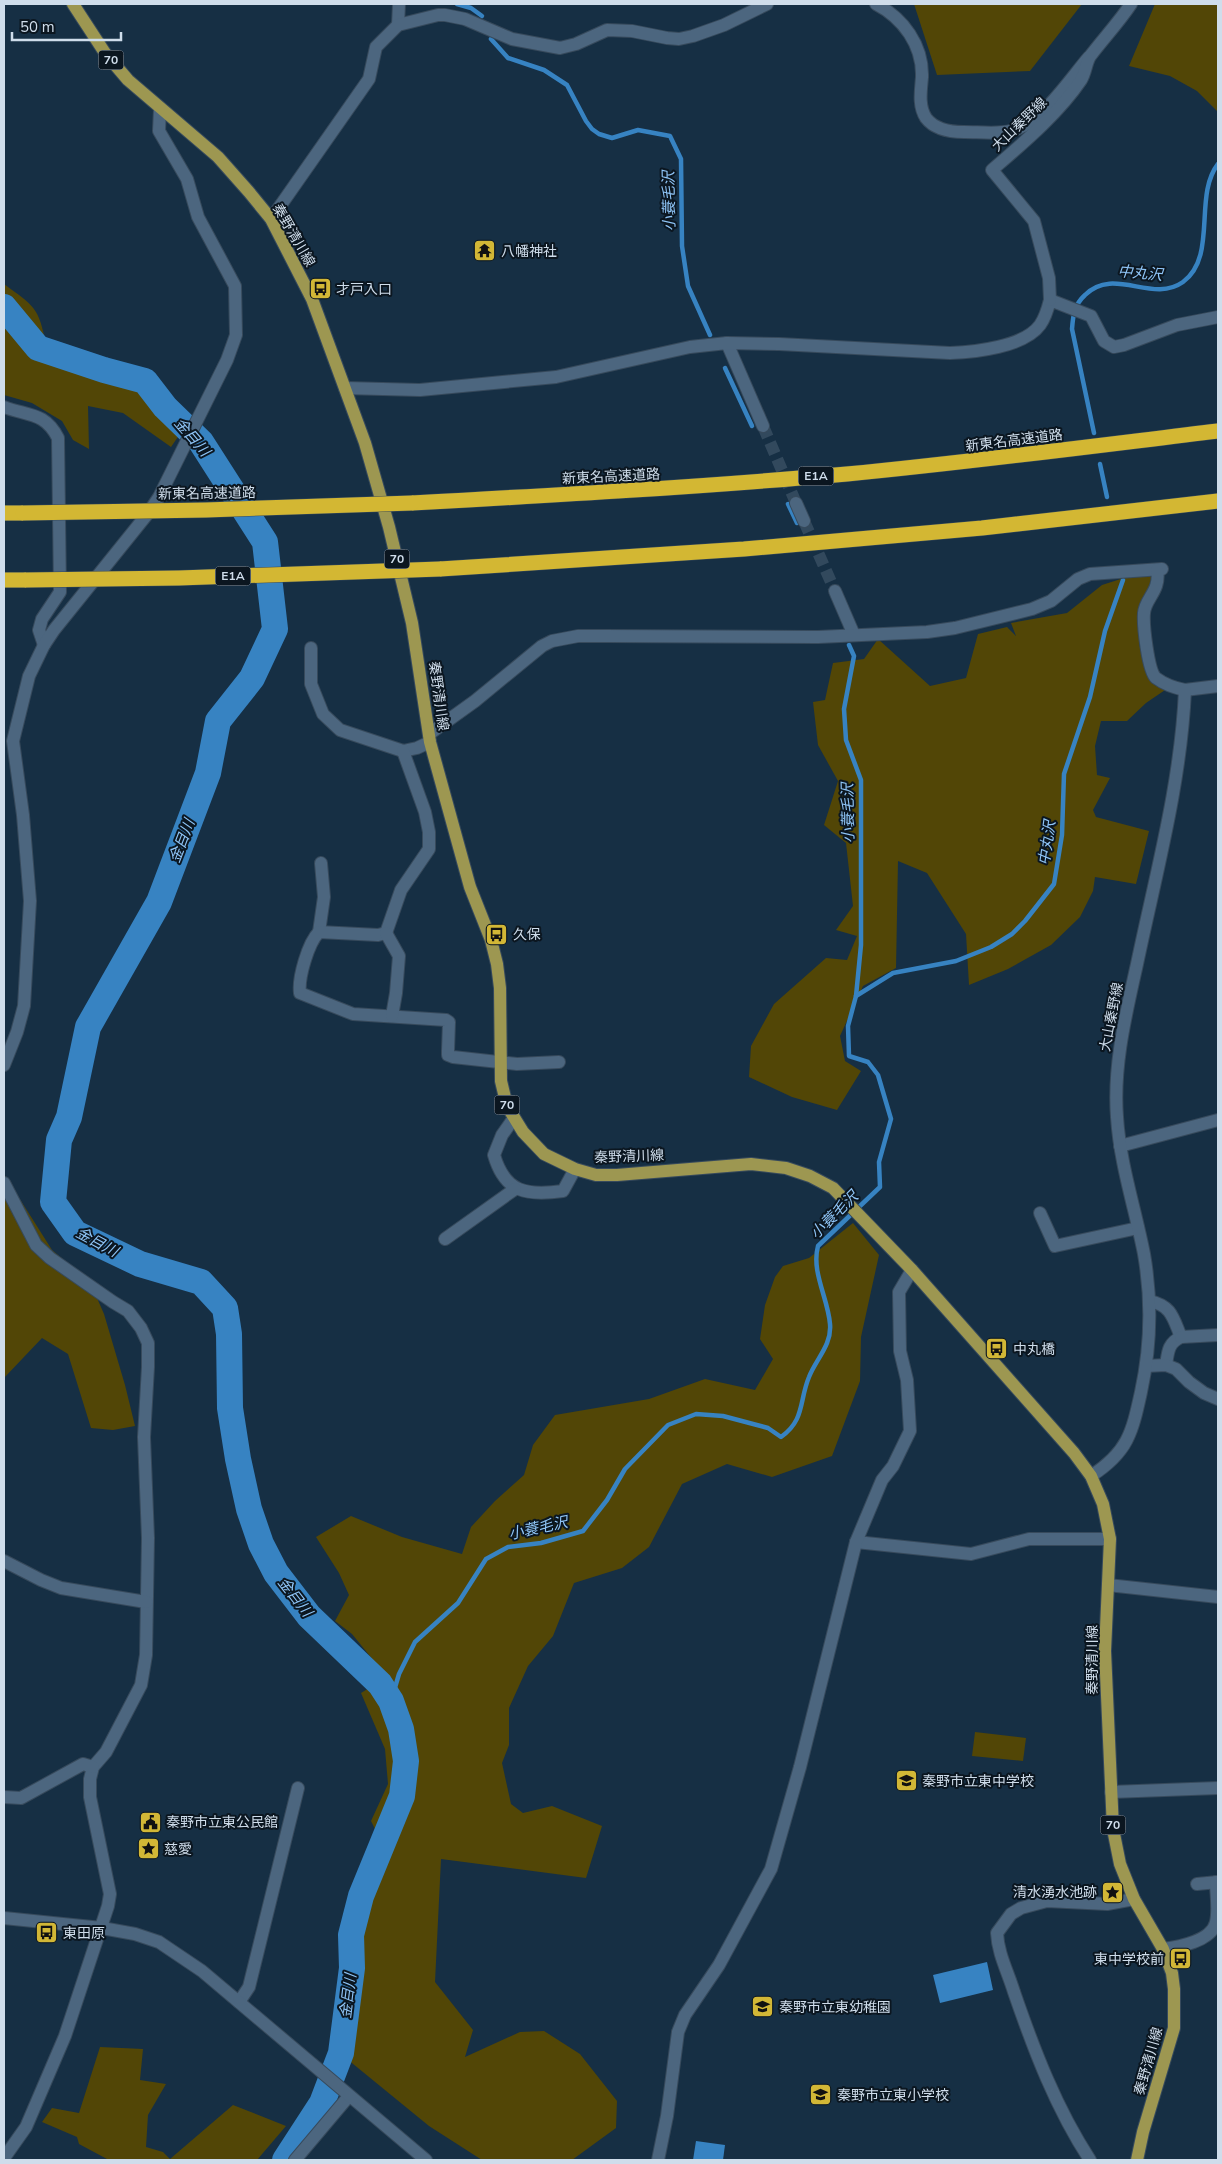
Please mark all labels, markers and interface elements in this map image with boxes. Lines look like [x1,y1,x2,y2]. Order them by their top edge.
scale bar [12,10,121,42]
text: 50 m [20,17,55,37]
road number: 70 [98,50,124,70]
street label: 大山秦野線 [988,93,1051,156]
water label: 小蓑毛沢 [658,169,680,231]
street label: 秦野清川線 [268,200,319,270]
temple icon: 八幡神社 [473,239,497,263]
place label: 八幡神社 [501,242,557,261]
water label: 中丸沢 [1117,261,1165,285]
bus stop icon: 才戸入口 [308,277,332,301]
place label: 才戸入口 [336,280,392,299]
water label: 金目川 [170,413,216,462]
street label: 新東名高速道路 [964,425,1064,456]
street label: 新東名高速道路 [562,464,660,489]
road number: E1A [798,466,834,486]
street label: 新東名高速道路 [158,483,256,504]
road number: 70 [384,550,410,568]
road number: E1A [216,566,250,586]
street label: 秦野清川線 [424,660,453,732]
water label: 小蓑毛沢 [837,781,859,843]
water label: 金目川 [165,815,200,866]
water label: 中丸沢 [1034,817,1060,867]
bus stop icon: 久保 [485,922,509,946]
place label: 久保 [513,925,541,944]
street label: 大山秦野線 [1095,981,1127,1053]
road number: 70 [494,1096,520,1114]
street label: 秦野清川線 [594,1146,664,1167]
water label: 小蓑毛沢 [806,1185,864,1243]
water label: 金目川 [72,1223,123,1262]
bus stop icon: 中丸橋 [985,1337,1009,1361]
place label: 中丸橋 [1013,1340,1055,1359]
water label: 小蓑毛沢 [507,1512,571,1544]
water label: 金目川 [273,1573,318,1622]
street label: 秦野清川線 [1083,1625,1102,1695]
school or university icon: 秦野市立東中学校 [894,1769,918,1793]
place label: 秦野市立東中学校 [922,1772,1034,1791]
public building icon: 秦野市立東公民館 [138,1810,162,1834]
place label: 秦野市立東公民館 [166,1813,278,1832]
road number: 70 [1100,1816,1126,1834]
place icon: 慈愛 [136,1837,160,1861]
place label: 慈愛 [164,1840,192,1859]
place icon: 清水湧水池跡 [1101,1880,1125,1904]
place label: 清水湧水池跡 [1013,1883,1097,1902]
bus stop icon: 東田原 [35,1921,59,1945]
place label: 東田原 [63,1924,105,1943]
bus stop icon: 東中学校前 [1168,1947,1192,1971]
place label: 東中学校前 [1094,1950,1164,1969]
water label: 金目川 [335,1970,361,2020]
school or university icon: 秦野市立東幼稚園 [751,1995,775,2019]
place label: 秦野市立東幼稚園 [779,1998,891,2017]
street label: 秦野清川線 [1130,2025,1167,2097]
school or university icon: 秦野市立東小学校 [809,2083,833,2107]
place label: 秦野市立東小学校 [837,2086,949,2105]

